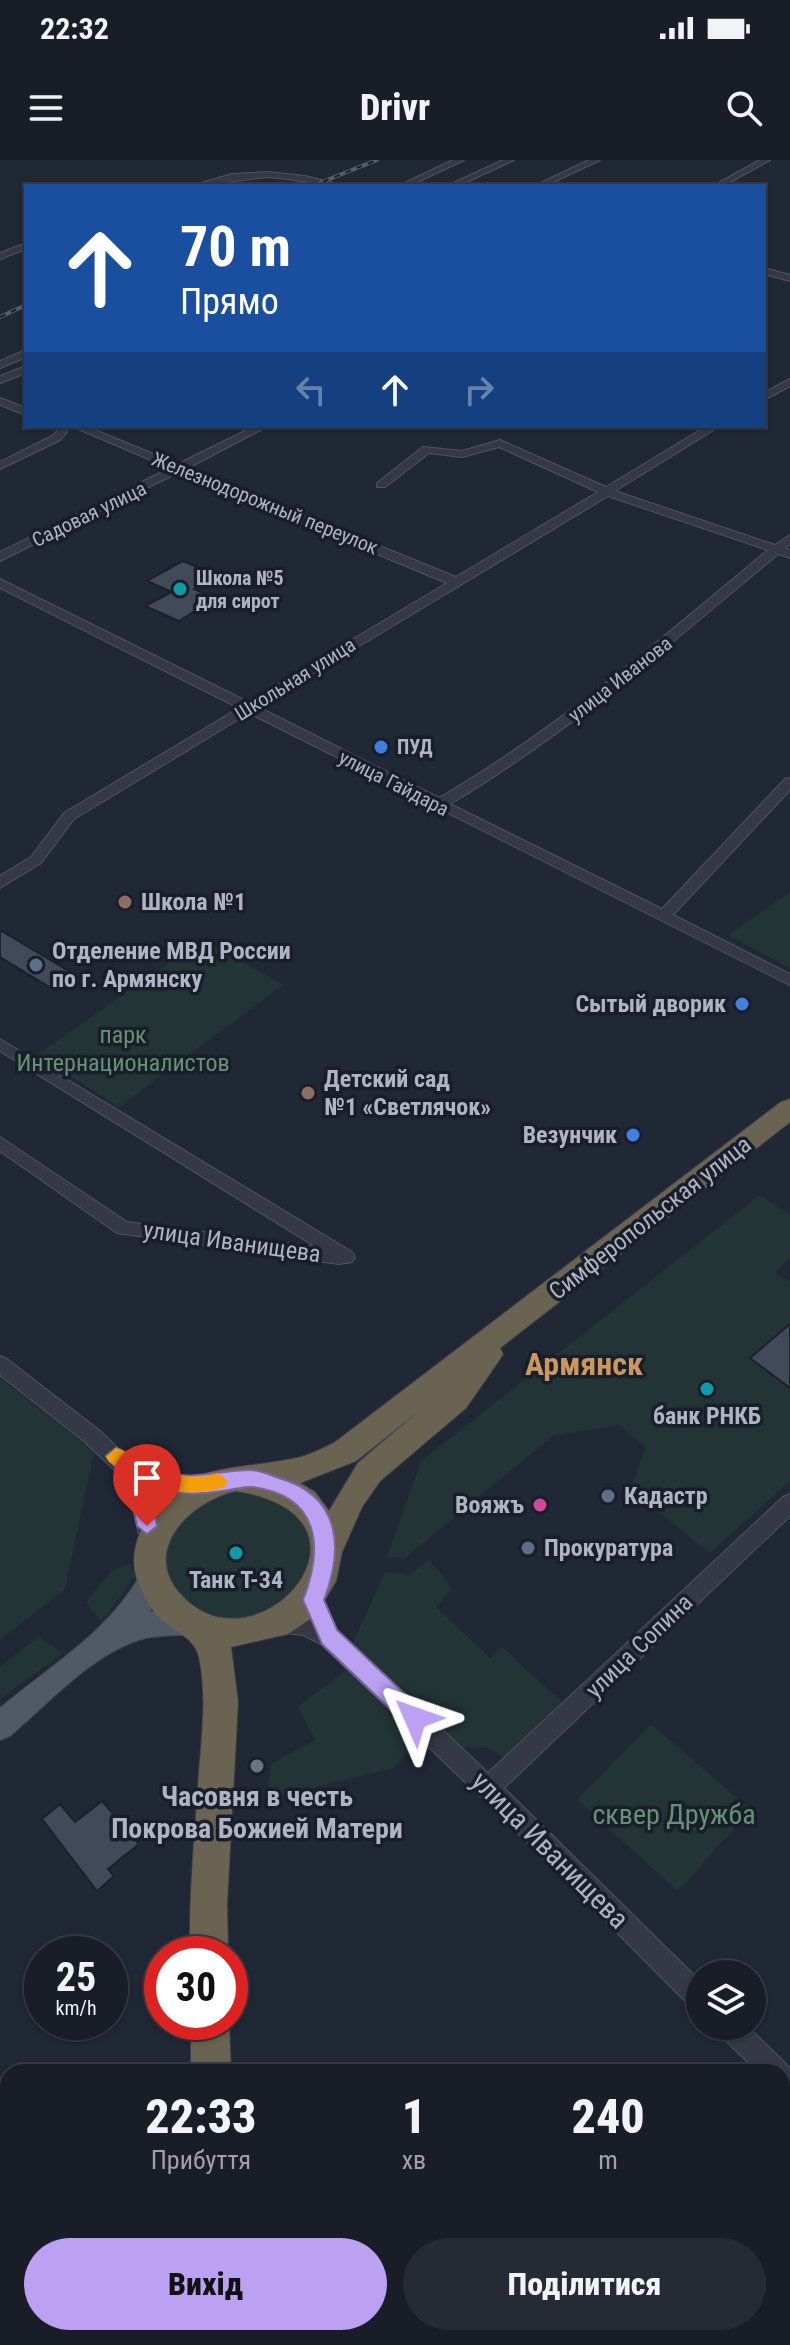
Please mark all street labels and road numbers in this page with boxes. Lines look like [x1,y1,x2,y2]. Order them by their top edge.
street label: Железнодорожный переулок [148,447,382,560]
street label: Садовая улица [28,476,150,552]
street label: улица Иванова [563,631,677,727]
street label: Школьная улица [230,632,360,726]
street label: улица Гайдара [335,745,453,821]
street label: Симферопольская улица [543,1130,757,1306]
street label: улица Иванищева [142,1216,322,1268]
street label: улица Сопина [580,1588,698,1704]
street label: улица Иванищева [465,1765,635,1935]

